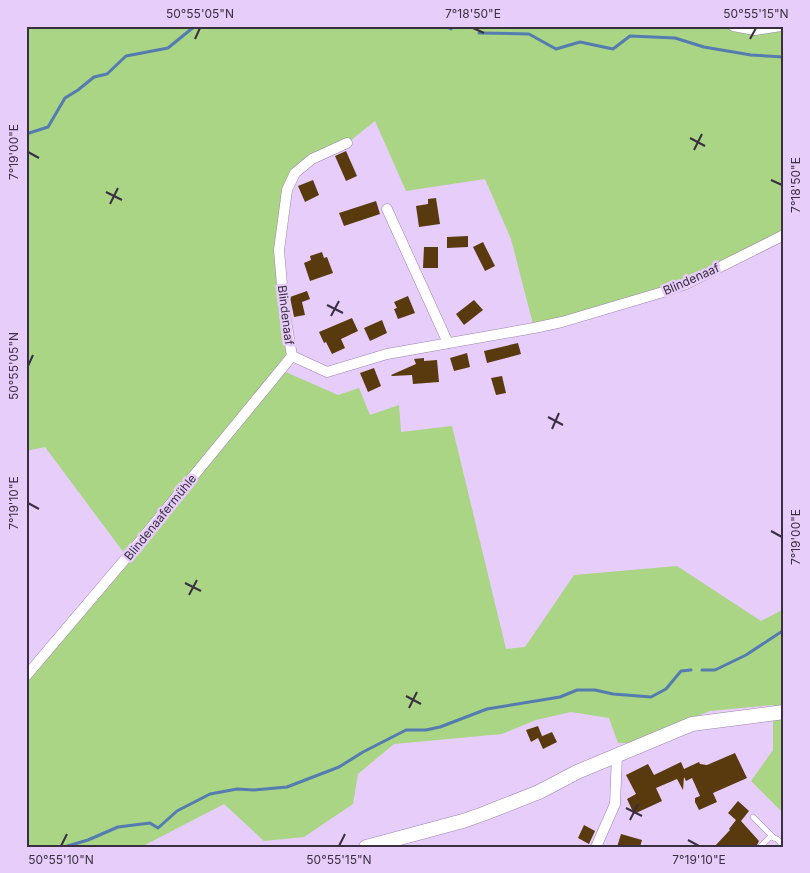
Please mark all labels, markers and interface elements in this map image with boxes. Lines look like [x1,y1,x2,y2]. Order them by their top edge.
text: 50°55'05"N [166,6,234,21]
text: 7°18'50"E [445,6,501,21]
text: 50°55'15"N [723,6,789,21]
text: 7°19'00"E [6,124,21,180]
text: 7°18'50"E [788,157,803,213]
street label: Blindenaaf [660,260,722,298]
street label: Blindenaaf [275,284,297,346]
text: 50°55'05"N [6,332,21,400]
street label: Blindenaafermühle [121,471,199,563]
text: 7°19'10"E [6,476,21,530]
text: 7°19'00"E [788,509,803,565]
text: 50°55'10"N [28,852,94,867]
text: 50°55'15"N [306,852,372,867]
text: 7°19'10"E [672,852,726,867]

